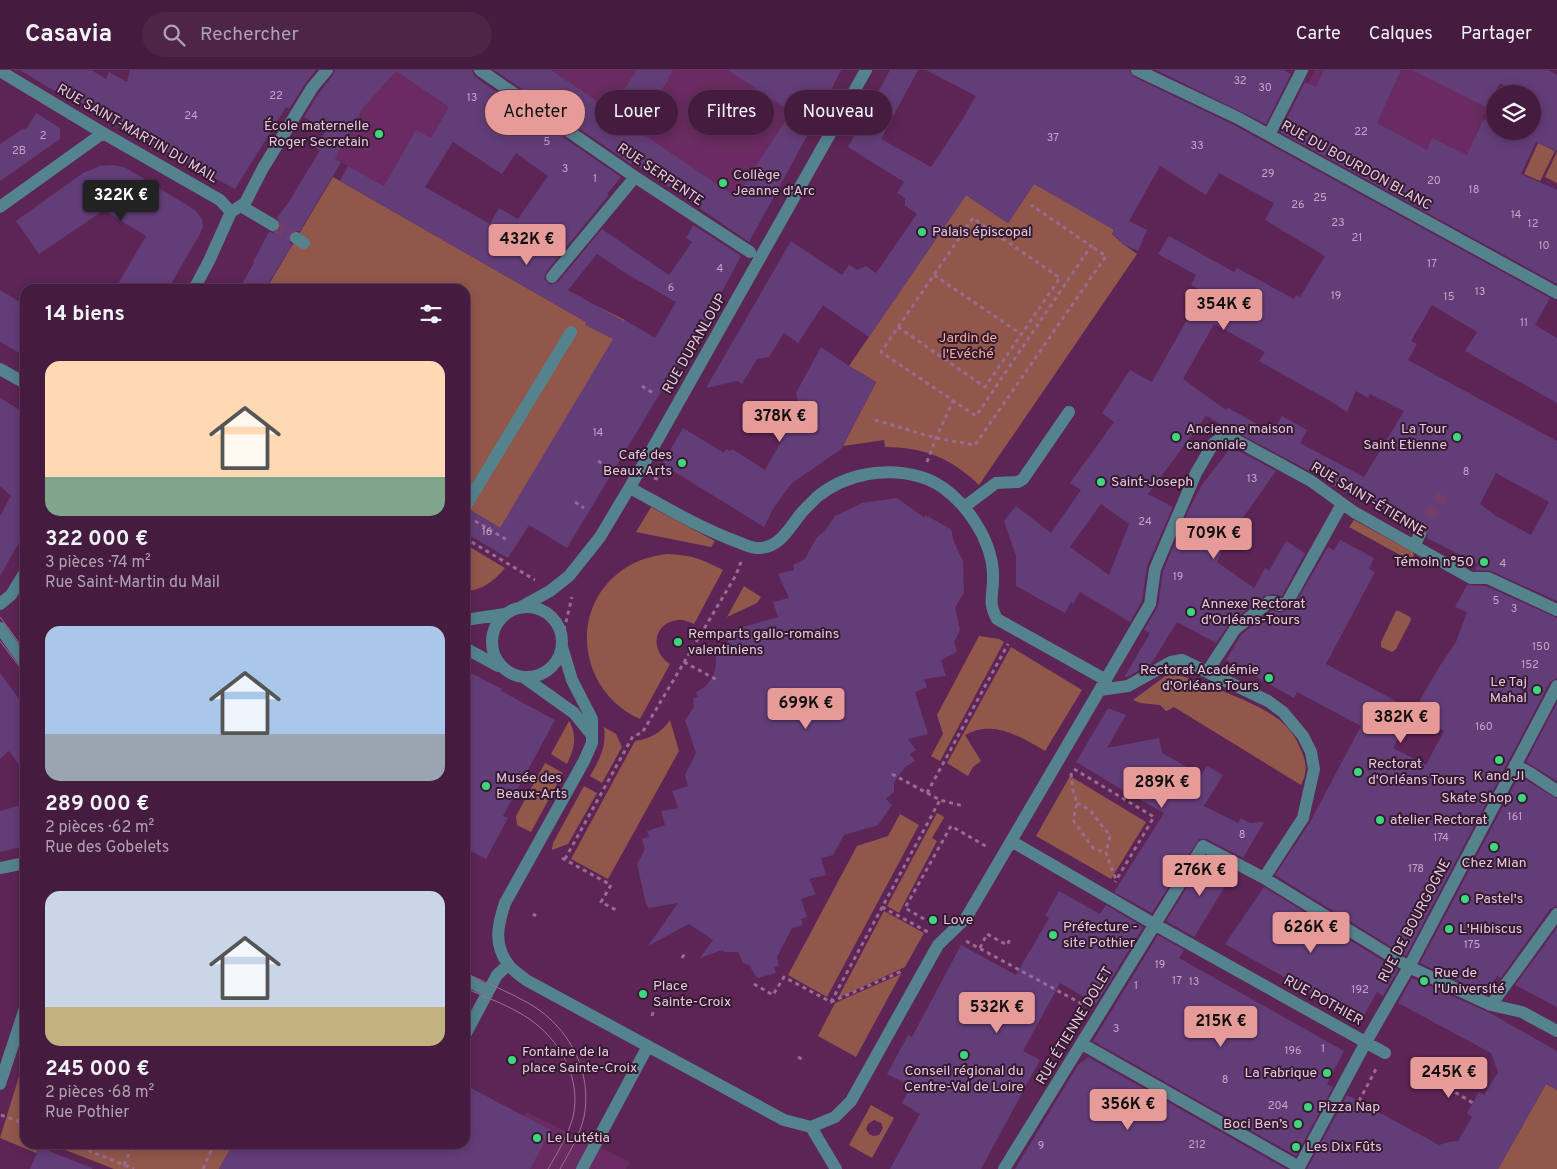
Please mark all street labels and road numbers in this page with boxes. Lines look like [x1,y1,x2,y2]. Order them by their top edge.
street label: RUE SAINT-MARTIN DU MAIL [53,81,221,187]
street label: RUE DU BOURDON BLANC [1278,117,1434,215]
street label: RUE SERPENTE [614,140,706,210]
street label: RUE DUPANLOUP [659,291,731,397]
street label: RUE SAINT-ÉTIENNE [1307,458,1429,541]
street label: RUE DE BOURGOGNE [1375,856,1455,986]
street label: RUE ÉTIENNE DOLET [1032,963,1117,1088]
street label: RUE POTHIER [1280,972,1366,1030]

